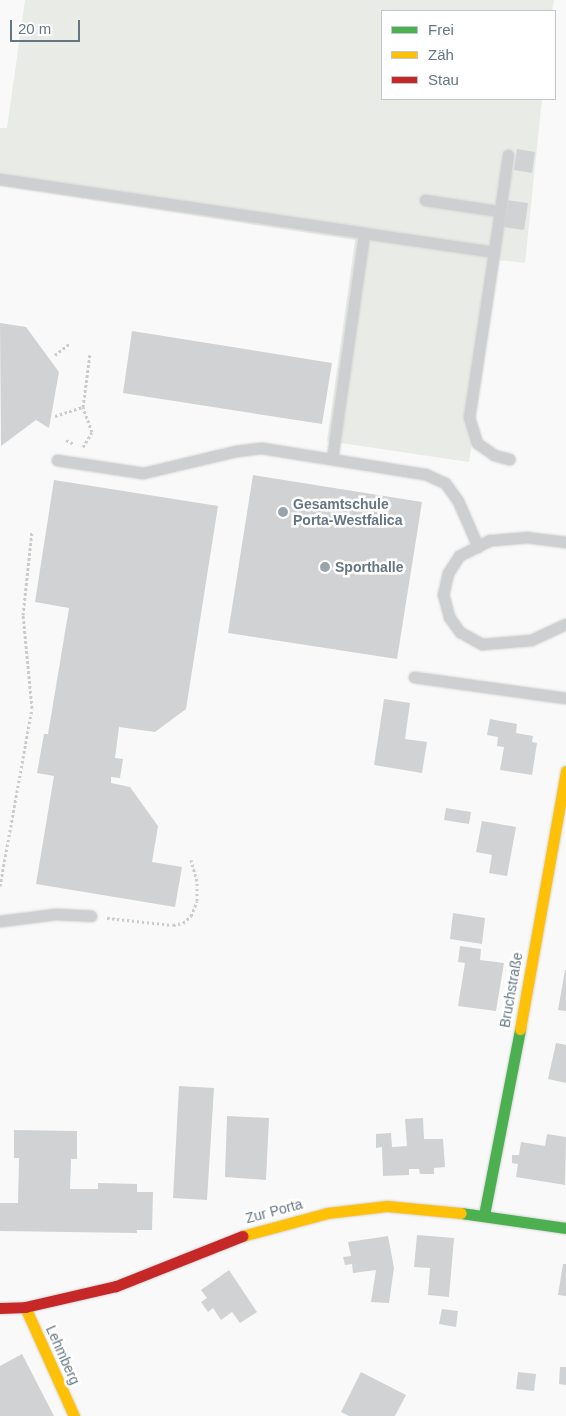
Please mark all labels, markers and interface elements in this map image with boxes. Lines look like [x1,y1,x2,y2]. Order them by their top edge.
scale bar [12,10,82,42]
legend [381,10,556,100]
text: 20 m [18,20,51,37]
text: Frei [428,21,454,38]
text: Zäh [428,46,454,63]
text: Stau [428,71,459,88]
place label: Gesamtschule Porta-Westfalica [293,496,402,528]
marker: Gesamtschule Porta-Westfalica [277,506,289,518]
place label: Sporthalle [335,559,403,575]
marker: Sporthalle [319,561,331,573]
street label: Bruchstraße [496,951,526,1029]
street label: Zur Porta [244,1195,304,1227]
street label: Lehmberg [43,1323,83,1387]

